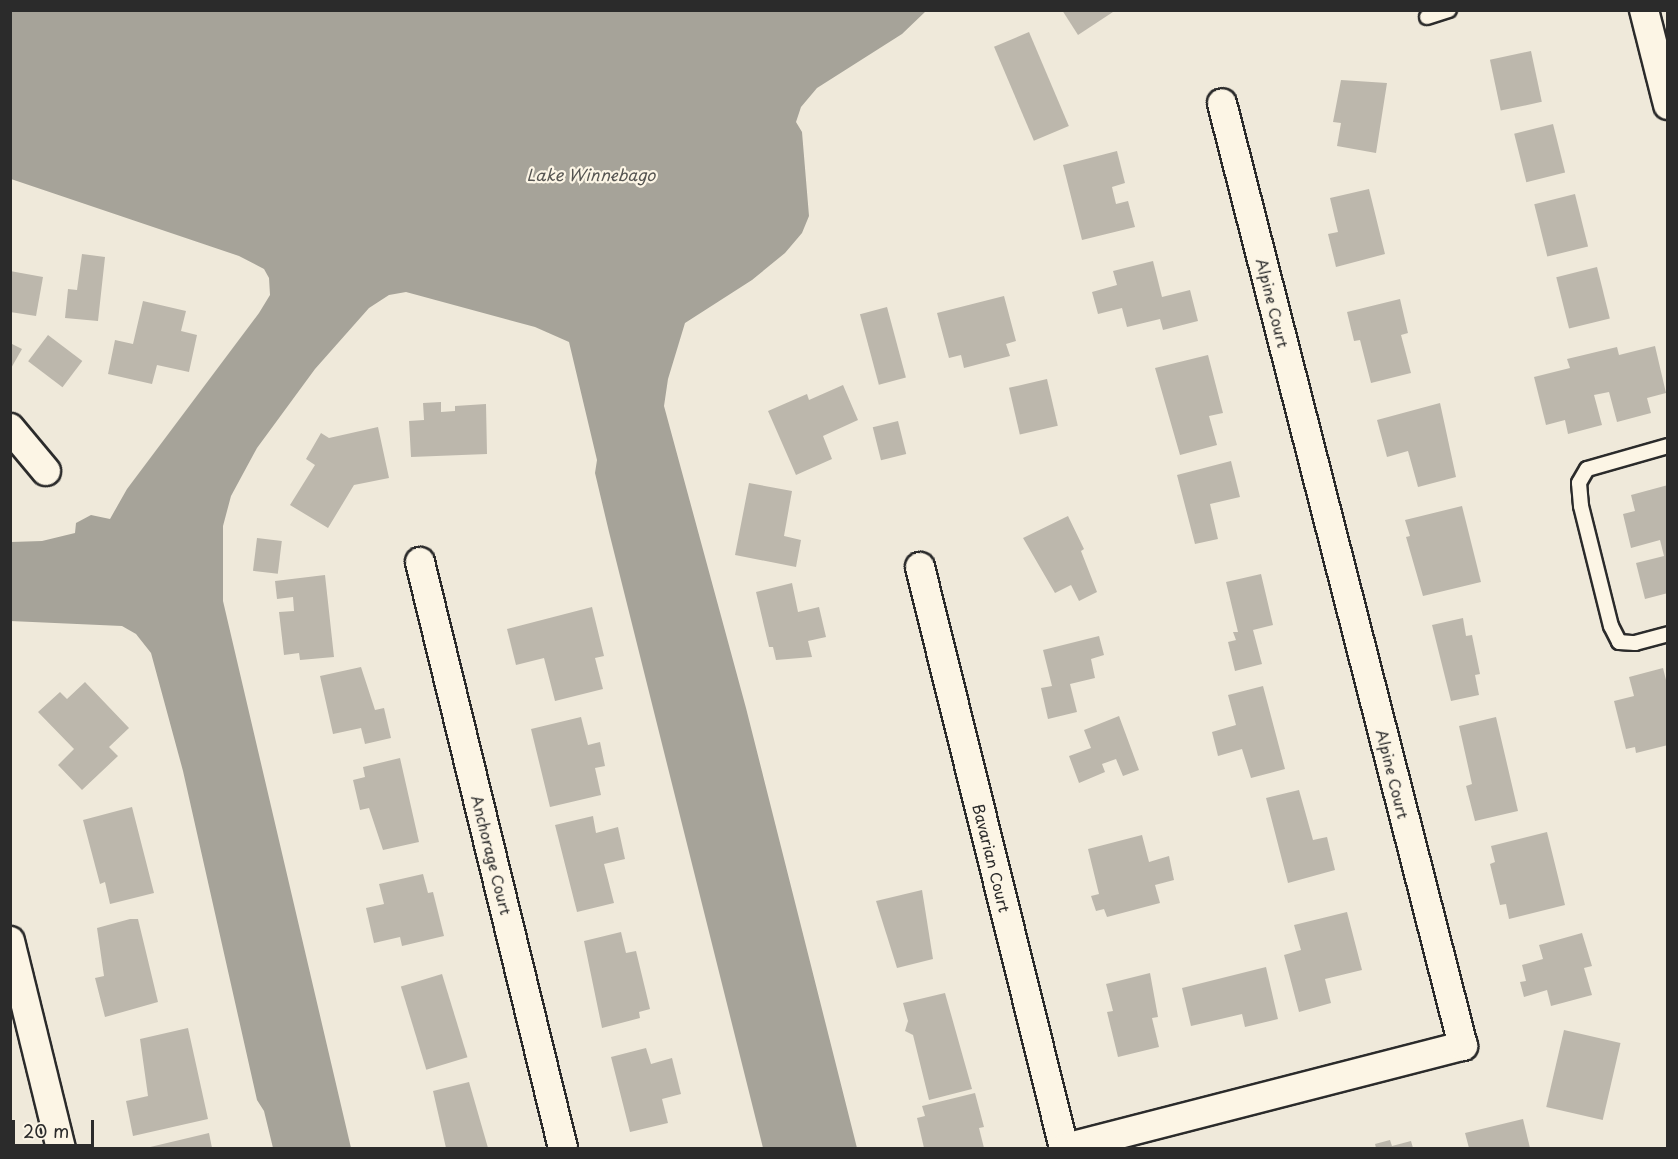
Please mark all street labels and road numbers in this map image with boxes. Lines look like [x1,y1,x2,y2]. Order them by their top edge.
street label: Alpine Court [1253,256,1293,350]
street label: Alpine Court [1373,727,1413,821]
street label: Anchorage Court [468,793,516,917]
street label: Bavarian Court [970,802,1014,914]

